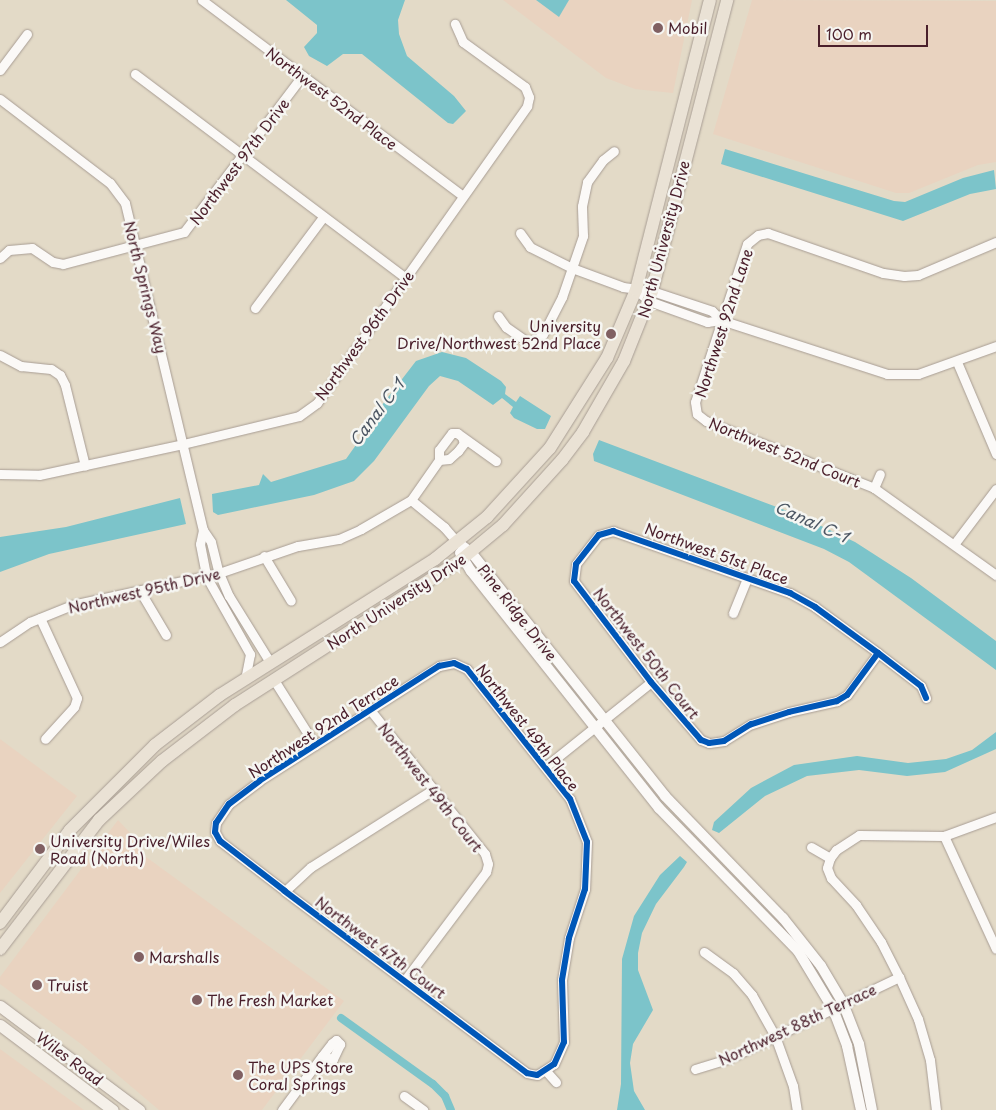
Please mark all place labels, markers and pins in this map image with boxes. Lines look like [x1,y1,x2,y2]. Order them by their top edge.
place label: Mobil [668,19,707,37]
marker: Mobil [652,22,664,34]
place label: University Drive/Northwest 52nd Place [396,316,601,351]
marker: University Drive/Northwest 52nd Place [605,328,617,340]
place label: University Drive/Wiles Road (North) [50,831,210,866]
marker: University Drive/Wiles Road (North) [34,843,46,855]
place label: Marshalls [149,948,219,966]
marker: Marshalls [133,951,145,963]
place label: Truist [47,976,88,994]
marker: Truist [31,979,43,991]
place label: The Fresh Market [207,991,334,1009]
marker: The Fresh Market [191,994,203,1006]
place label: The UPS Store Coral Springs [248,1057,353,1092]
marker: The UPS Store Coral Springs [232,1069,244,1081]

